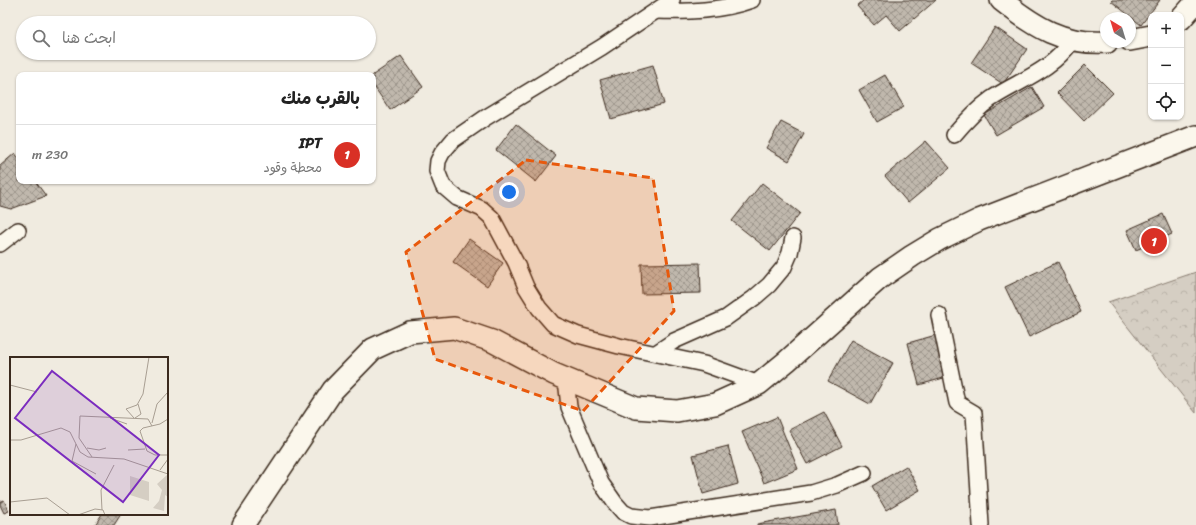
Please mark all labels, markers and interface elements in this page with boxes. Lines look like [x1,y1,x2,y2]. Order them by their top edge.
north arrow [1100,12,1136,48]
map controls [1148,12,1184,120]
button: + [1148,12,1184,48]
search box [16,16,376,60]
text: ابحث هنا [62,25,116,51]
icon: search [30,27,52,49]
button: − [1148,48,1184,84]
text: بالقرب منك [281,83,360,113]
button: locate [1148,84,1184,120]
text: IPT [299,130,322,156]
text: 230 m [32,143,68,166]
text: 1 [344,143,350,166]
text: محطة وقود [264,156,322,179]
your location [499,182,519,202]
pin: 1 [1141,226,1167,256]
inset map [10,357,168,515]

